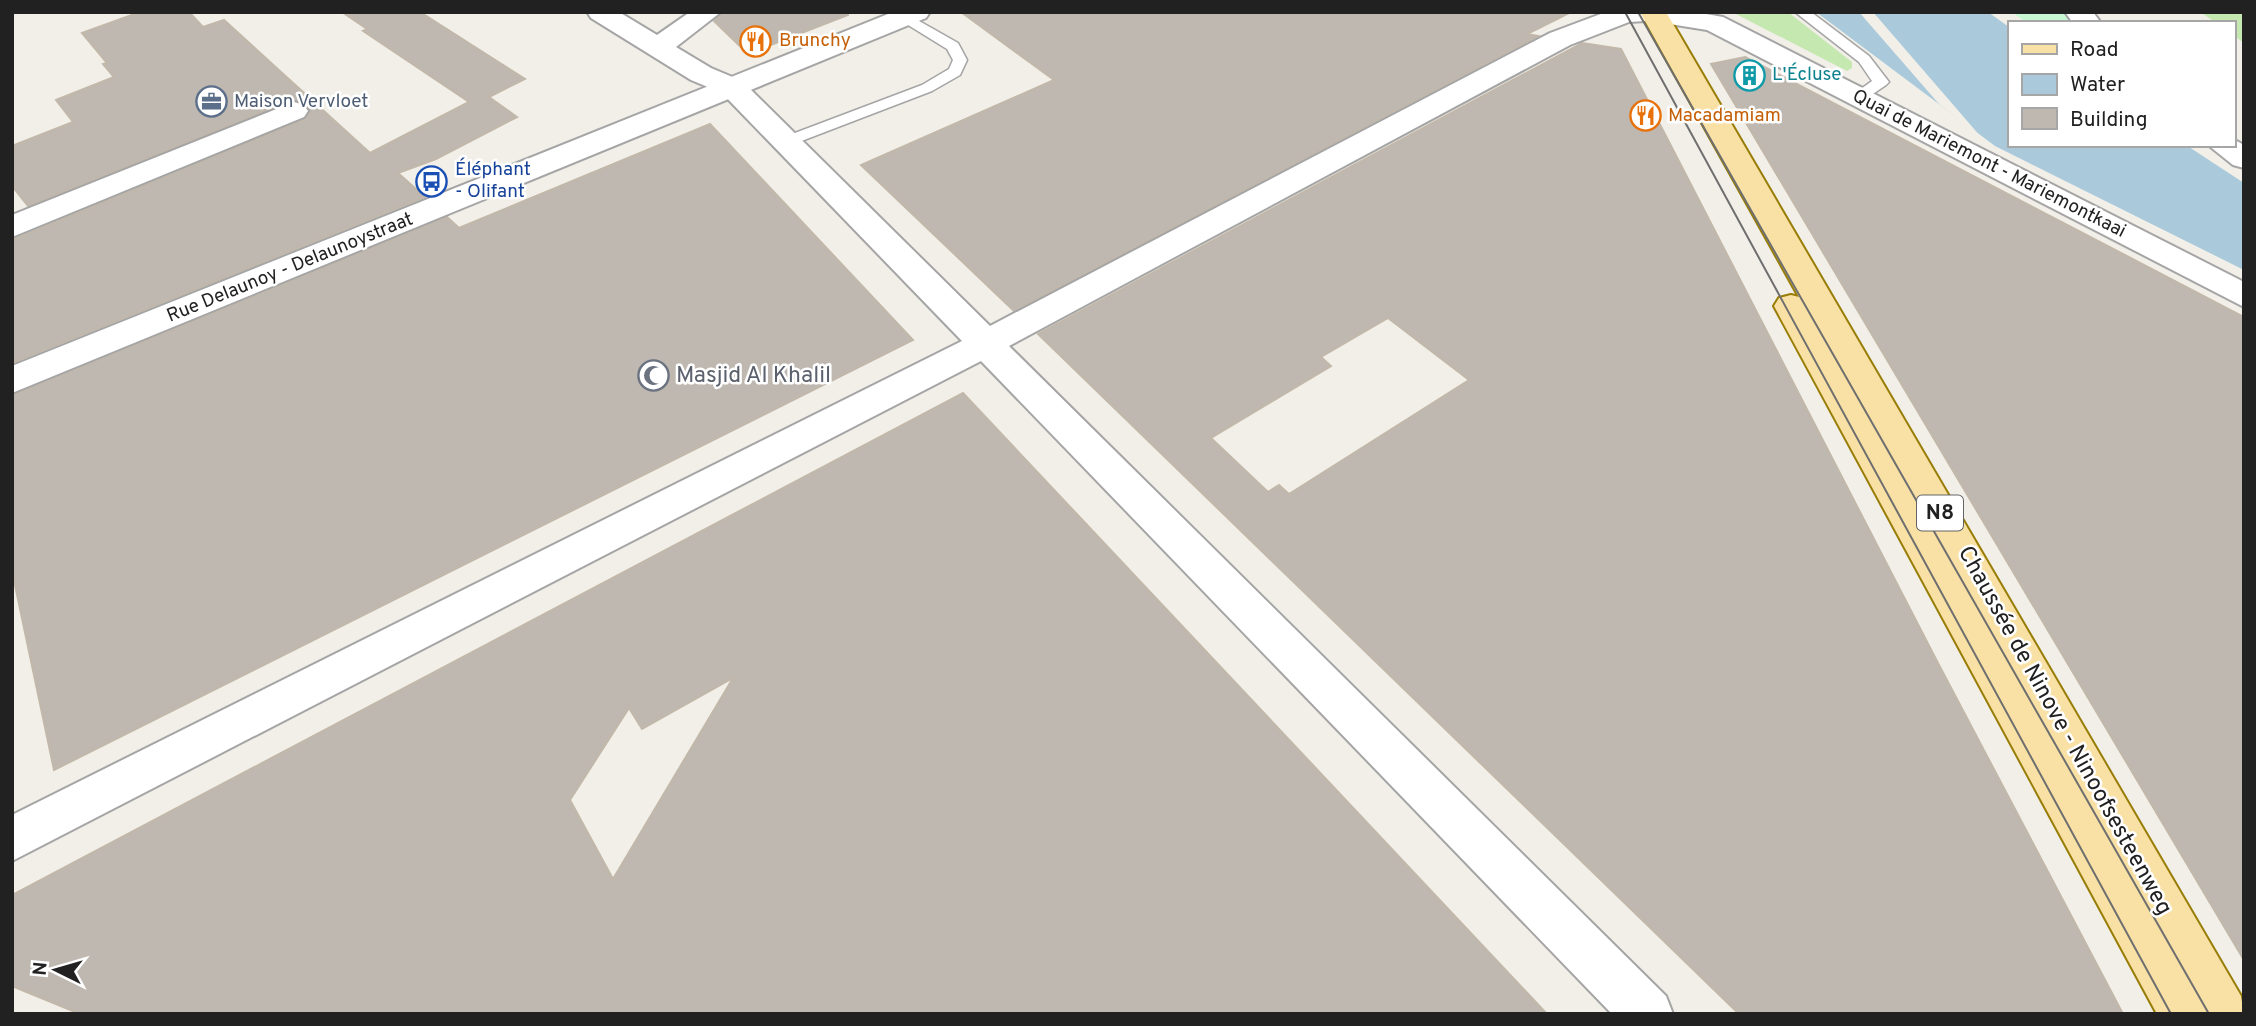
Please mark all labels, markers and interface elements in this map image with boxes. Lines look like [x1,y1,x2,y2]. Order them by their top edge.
legend [2008,21,2235,147]
restaurant icon: Brunchy [739,24,773,58]
place label: Brunchy [779,29,851,53]
text: Road [2070,37,2119,64]
building icon: L'Écluse [1732,58,1766,92]
place label: L'Écluse [1772,62,1842,87]
text: Water [2070,72,2125,99]
street label: Quai de Mariemont - Mariemontkaai [1848,84,2130,244]
office icon: Maison Vervloet [194,85,228,119]
place label: Maison Vervloet [234,90,369,114]
restaurant icon: Macadamiam [1628,99,1662,133]
place label: Macadamiam [1668,104,1781,128]
text: Building [2070,107,2148,134]
place label: Éléphant - Olifant [455,157,531,204]
bus stop icon: Éléphant - Olifant [415,164,449,198]
street label: Rue Delaunoy - Delaunoystraat [163,208,417,328]
mosque icon: Masjid Al Khalil [636,359,670,393]
place label: Masjid Al Khalil [676,362,831,391]
road number: N8 [1917,496,1963,530]
street label: Chaussée de Ninove - Ninoofsesteenweg [1950,541,2178,921]
north arrow [21,935,91,1005]
text: N [29,961,54,977]

